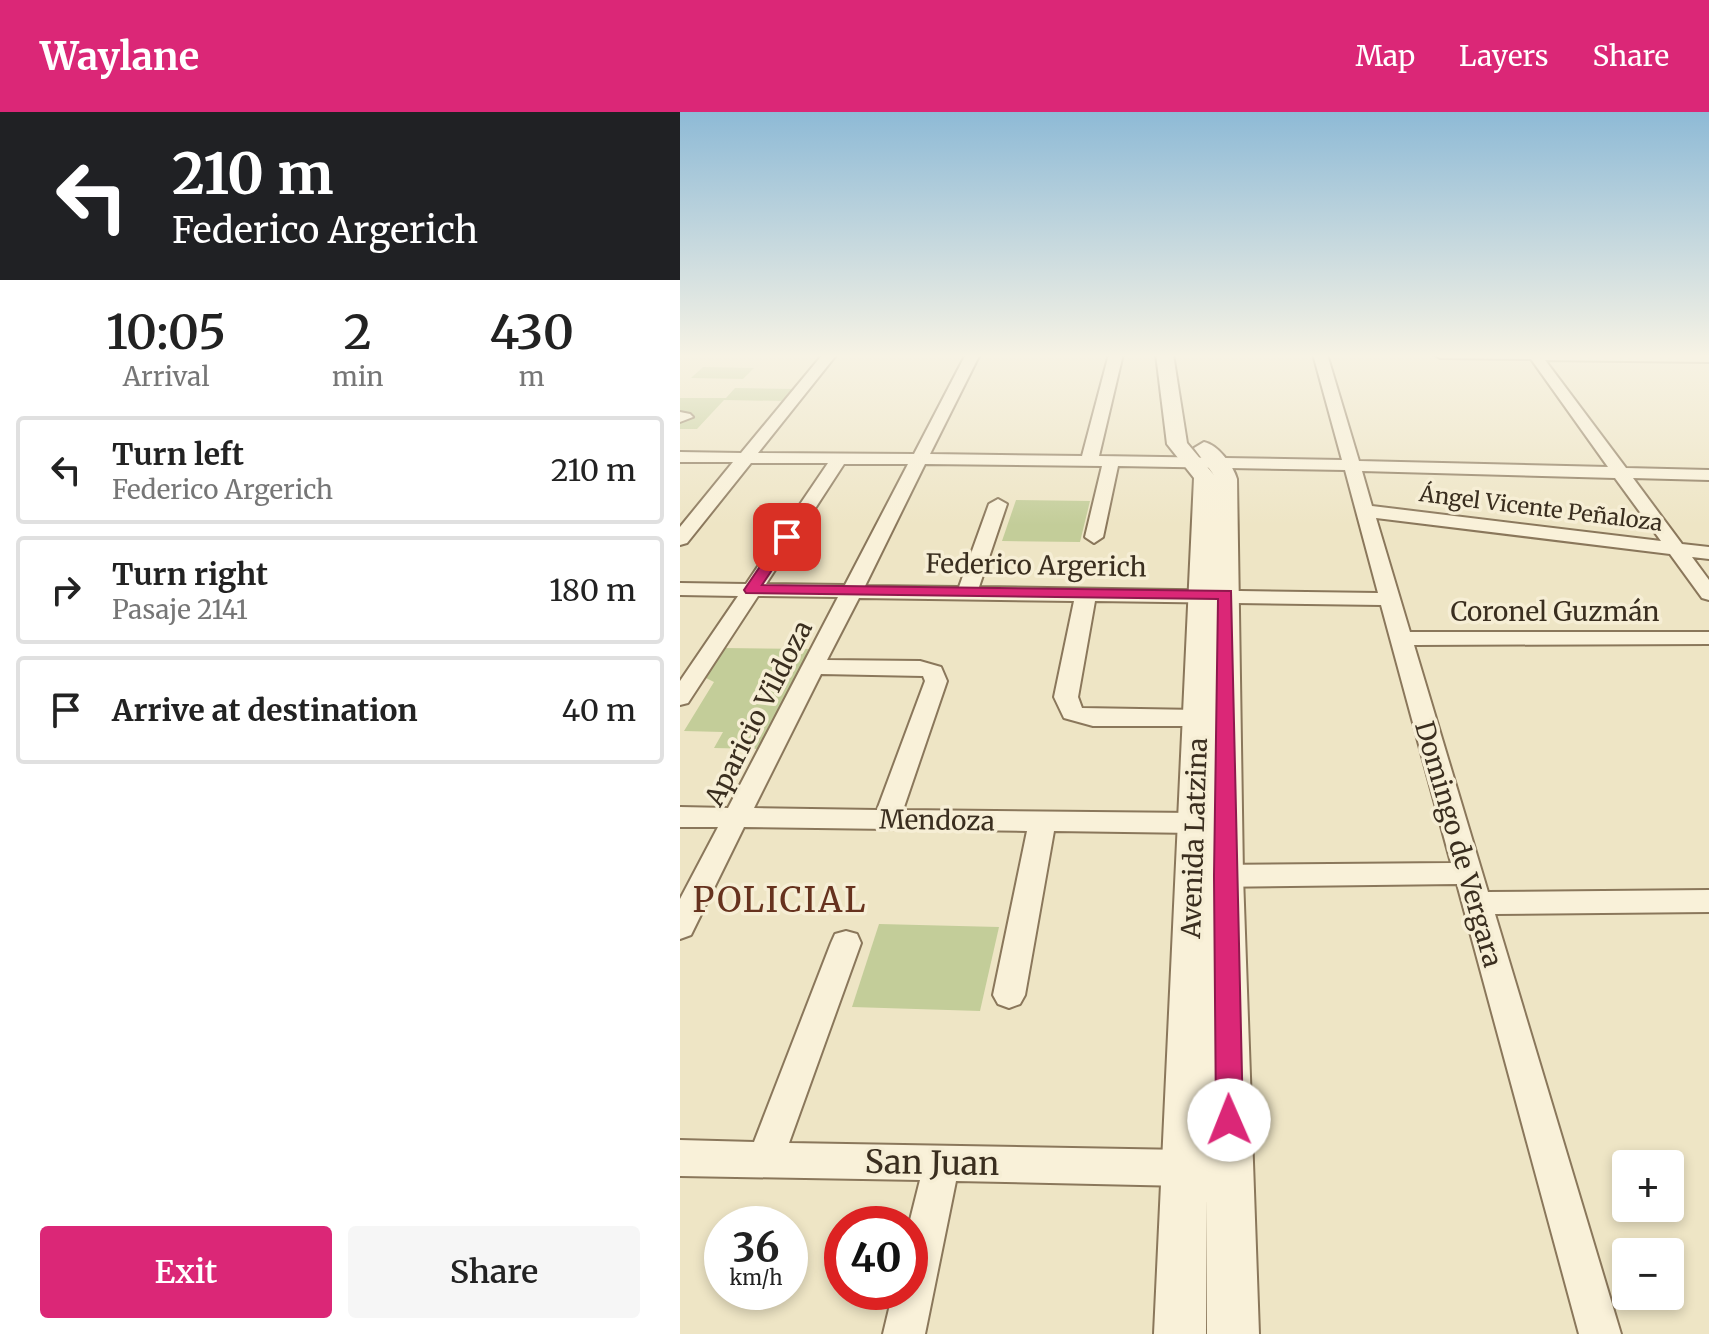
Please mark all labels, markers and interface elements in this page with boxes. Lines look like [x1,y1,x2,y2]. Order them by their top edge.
text: Waylane [40,33,199,80]
text: Map [1355,38,1415,74]
text: Layers [1459,38,1548,74]
text: Share [1592,38,1669,74]
text: 210 m [172,139,334,209]
icon: left [40,144,144,248]
text: Federico Argerich [172,208,478,253]
text: 10:05 [106,302,226,362]
text: 2 [344,302,372,362]
text: 430 [490,302,574,362]
text: Arrival [123,360,209,393]
text: min [332,360,384,393]
text: m [519,360,545,393]
text: Turn left [112,435,244,473]
icon: left [44,448,88,492]
text: 210 m [551,451,636,489]
text: Federico Argerich [112,473,333,506]
street label: Ángel Vicente Peñaloza [1417,478,1665,537]
pin [753,503,821,571]
icon: arrive [765,515,809,559]
street label: Federico Argerich [925,547,1147,583]
text: Turn right [112,555,268,593]
icon: right [44,568,88,612]
text: 180 m [549,571,636,609]
text: Pasaje 2141 [112,593,248,626]
street label: Coronel Guzmán [1450,595,1660,628]
street label: Aparicio Vildoza [697,615,819,812]
icon: arrive [44,688,88,732]
text: Arrive at destination [112,691,418,729]
text: 40 m [562,691,636,729]
street label: Domingo de Vergara [1408,717,1510,971]
street label: Avenida Latzina [1174,737,1214,940]
street label: Mendoza [879,802,995,838]
district label: POLICIAL [693,879,867,921]
position arrow [1187,1078,1271,1162]
street label: San Juan [864,1142,1000,1184]
map controls [1612,1150,1684,1310]
button: + [1612,1150,1684,1222]
speed limit sign: 40 [824,1206,928,1310]
text: 36 [732,1223,780,1273]
button: Exit [40,1226,332,1318]
button: Share [348,1226,640,1318]
button: − [1612,1238,1684,1310]
text: km/h [730,1265,782,1290]

